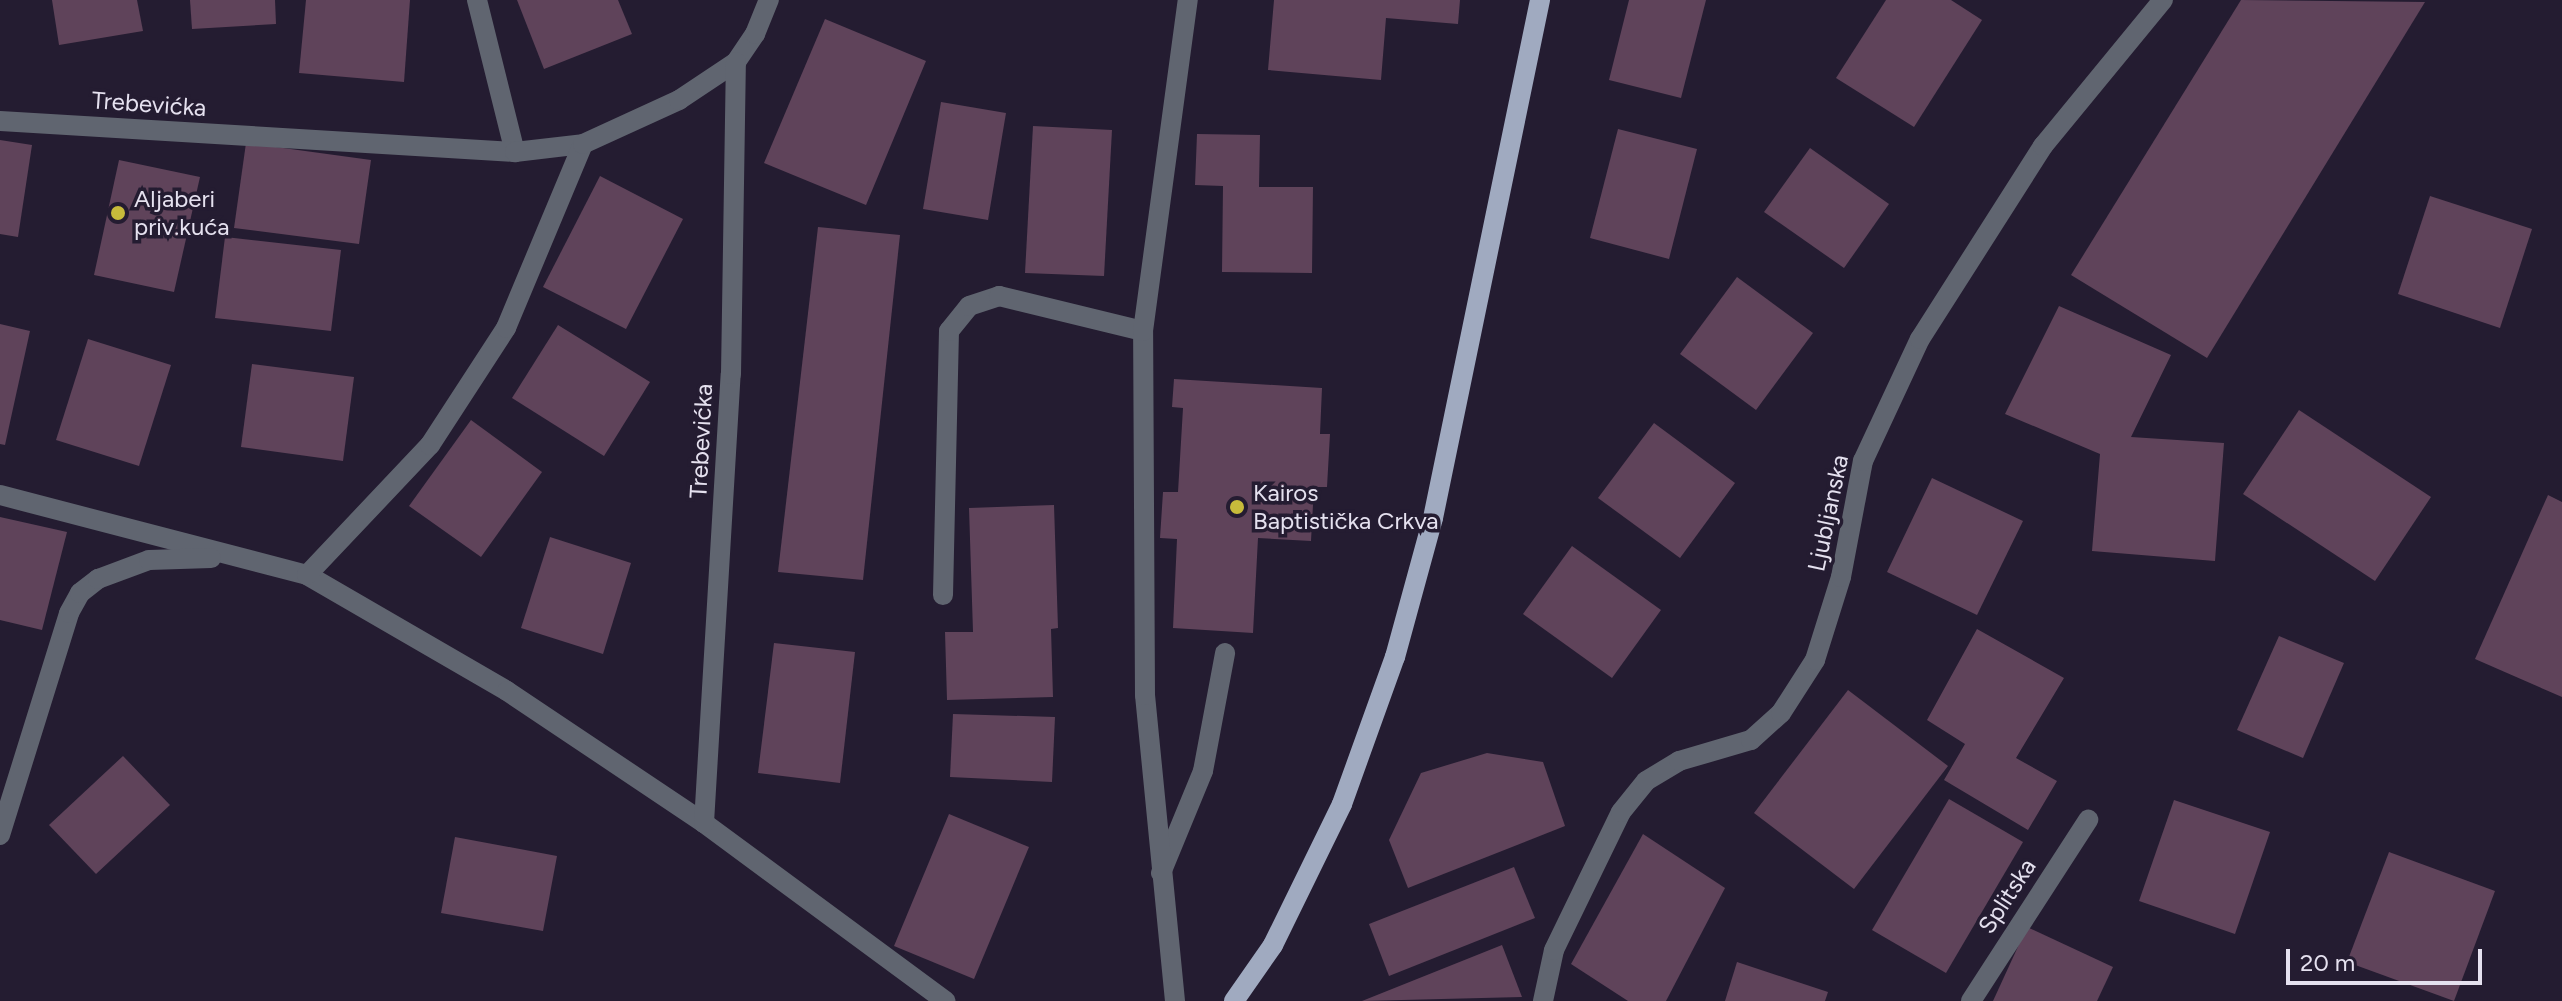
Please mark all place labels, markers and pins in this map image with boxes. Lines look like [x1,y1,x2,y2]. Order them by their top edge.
place label: Aljaberi priv.kuća [134,185,230,241]
marker: Aljaberi priv.kuća [109,204,127,222]
place label: Kairos Baptistička Crkva [1253,479,1439,535]
marker: Kairos Baptistička Crkva [1228,498,1246,516]

